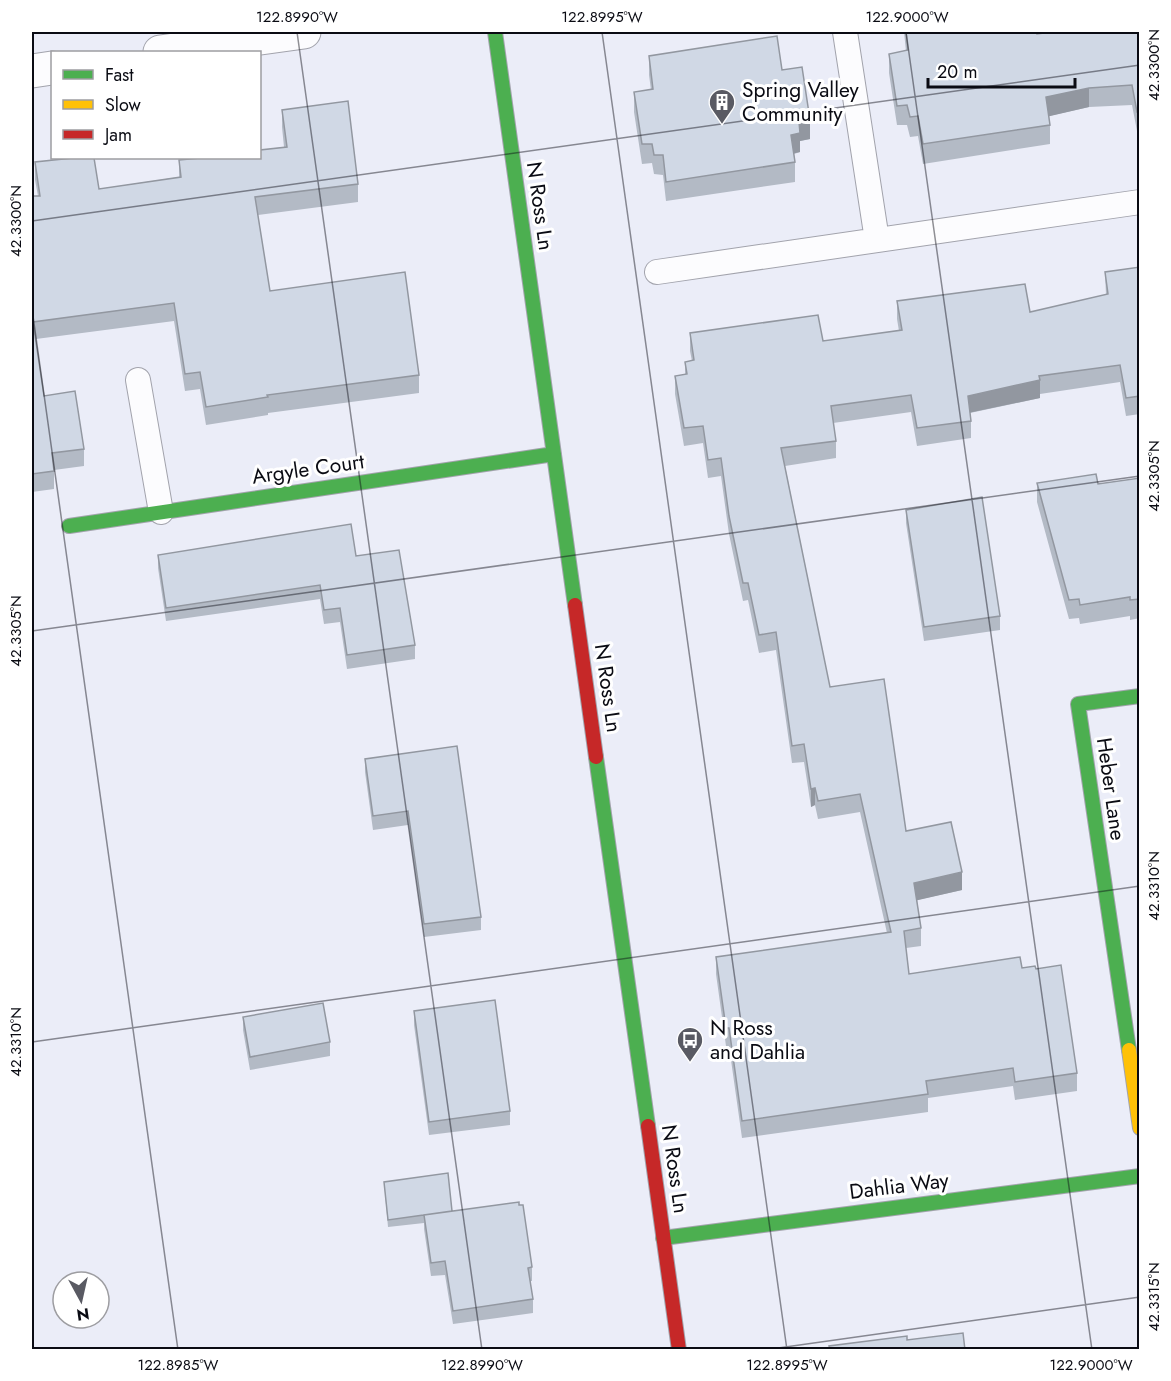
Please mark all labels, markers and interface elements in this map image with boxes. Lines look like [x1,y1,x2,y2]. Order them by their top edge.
text: 122.8990°W [256,6,338,28]
text: 122.8995°W [561,6,643,28]
text: 122.9000°W [866,6,949,28]
text: 42.3300°N [1143,29,1165,101]
legend [51,51,261,159]
scale bar [928,51,1075,89]
text: 20 m [937,59,977,85]
text: Fast [105,62,134,88]
place label: Spring Valley Community [742,75,859,129]
building icon: Spring Valley Community [707,87,737,125]
text: Slow [105,92,142,118]
text: Jam [103,122,132,148]
street label: N Ross Ln [519,160,561,252]
text: 42.3300°N [5,185,27,257]
text: 42.3305°N [1143,440,1165,512]
street label: Argyle Court [250,446,366,492]
text: 42.3305°N [5,595,27,667]
street label: N Ross Ln [587,642,629,734]
street label: Heber Lane [1089,736,1133,843]
text: 42.3310°N [1143,851,1165,921]
text: 42.3310°N [5,1007,27,1077]
place label: N Ross and Dahlia [710,1013,805,1067]
bus stop icon: N Ross and Dahlia [675,1025,705,1063]
street label: N Ross Ln [654,1123,696,1215]
street label: Dahlia Way [848,1165,951,1207]
text: 42.3315°N [1143,1262,1165,1332]
north arrow [51,1270,111,1330]
text: N [75,1302,91,1327]
text: 122.8985°W [138,1354,219,1376]
text: 122.8990°W [441,1354,523,1376]
text: 122.8995°W [746,1354,828,1376]
text: 122.9000°W [1050,1354,1133,1376]

